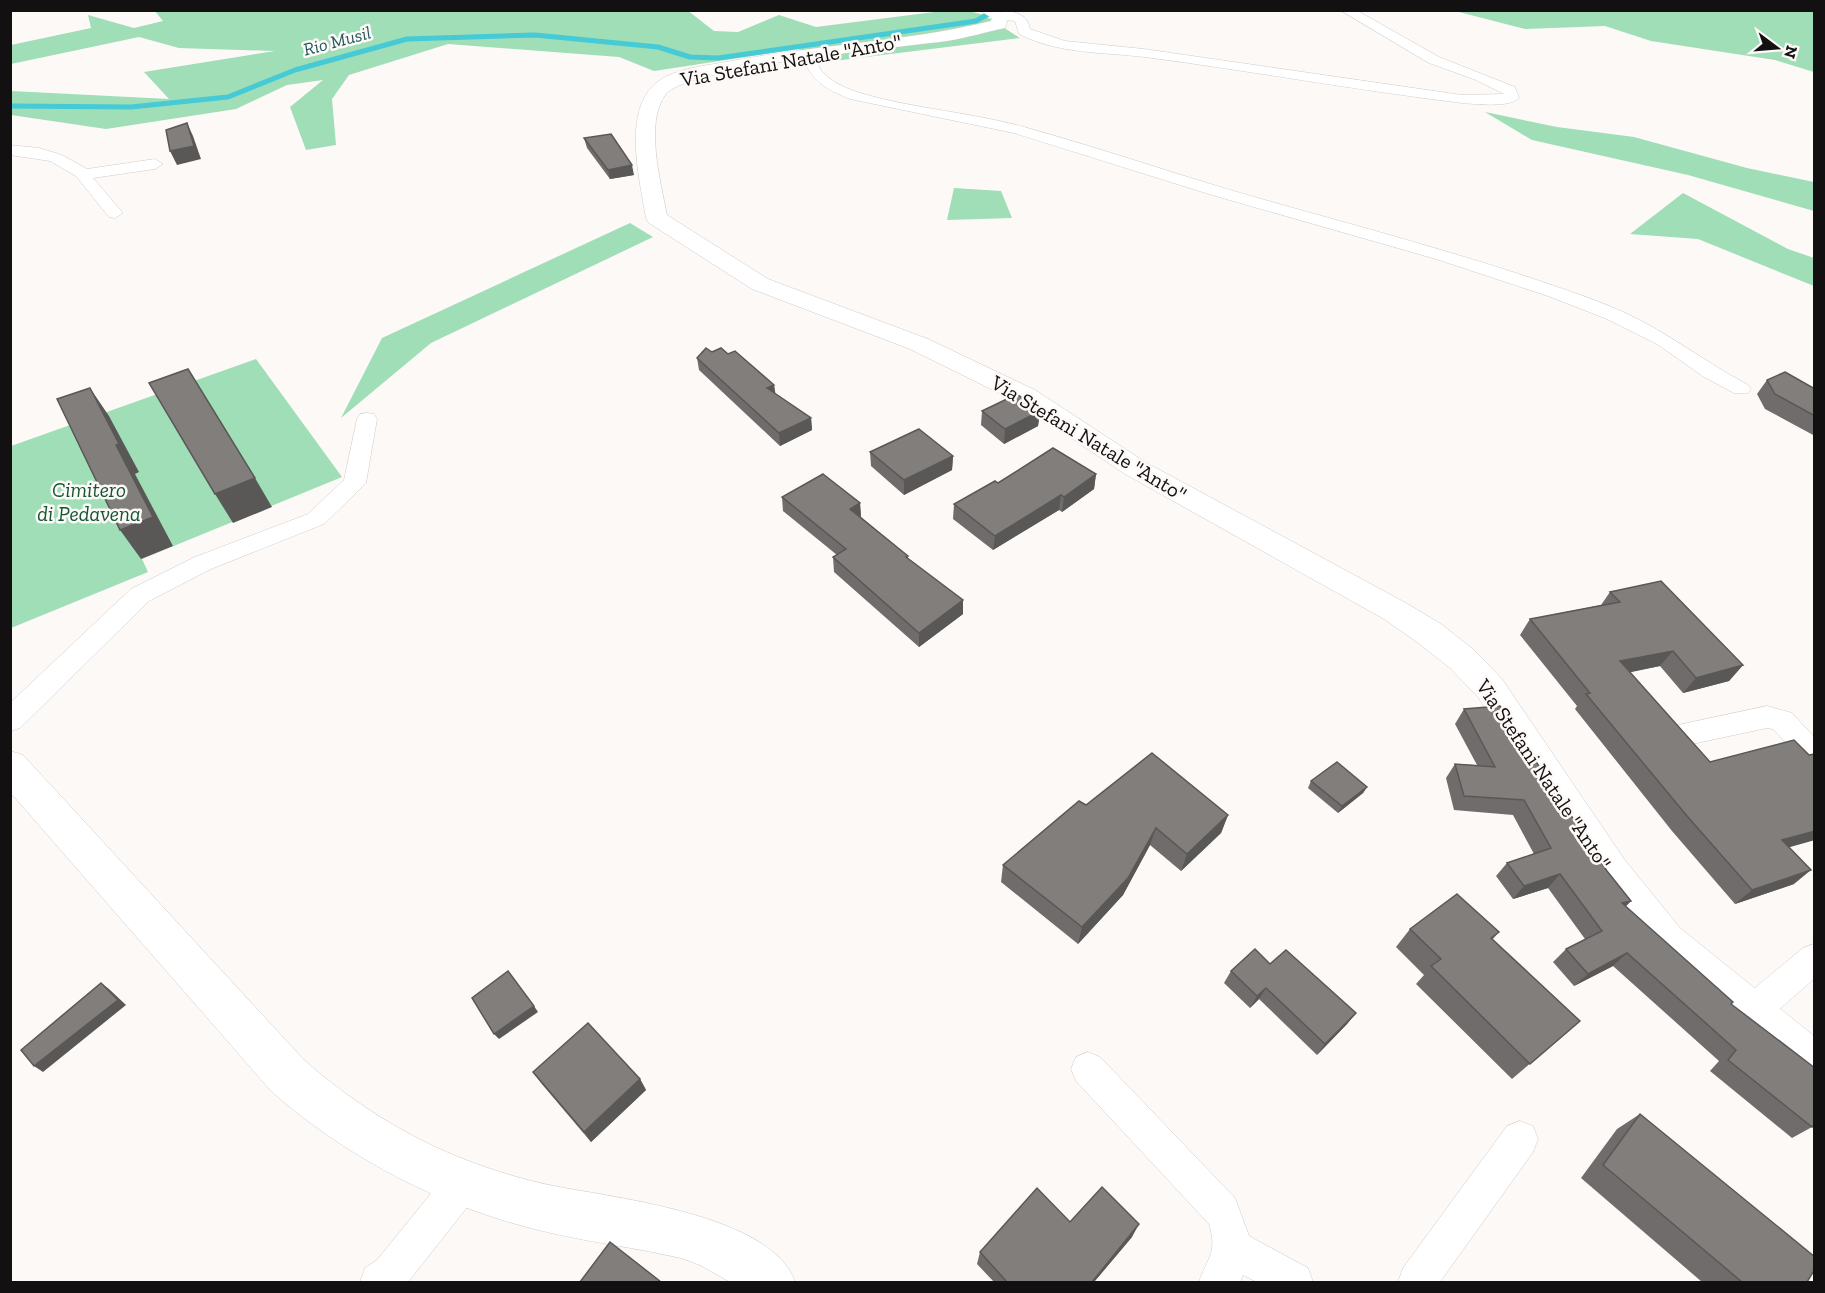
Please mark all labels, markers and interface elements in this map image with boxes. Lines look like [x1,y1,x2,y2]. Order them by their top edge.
north arrow [1747,18,1807,78]
water label: Rio Musil [301,21,373,61]
street label: Via Stefani Natale "Anto" [678,28,903,92]
text: N [1780,44,1802,60]
street label: Via Stefani Natale "Anto" [986,369,1191,506]
park label: Cimitero di Pedavena [37,477,141,526]
street label: Via Stefani Natale "Anto" [1470,673,1617,874]

